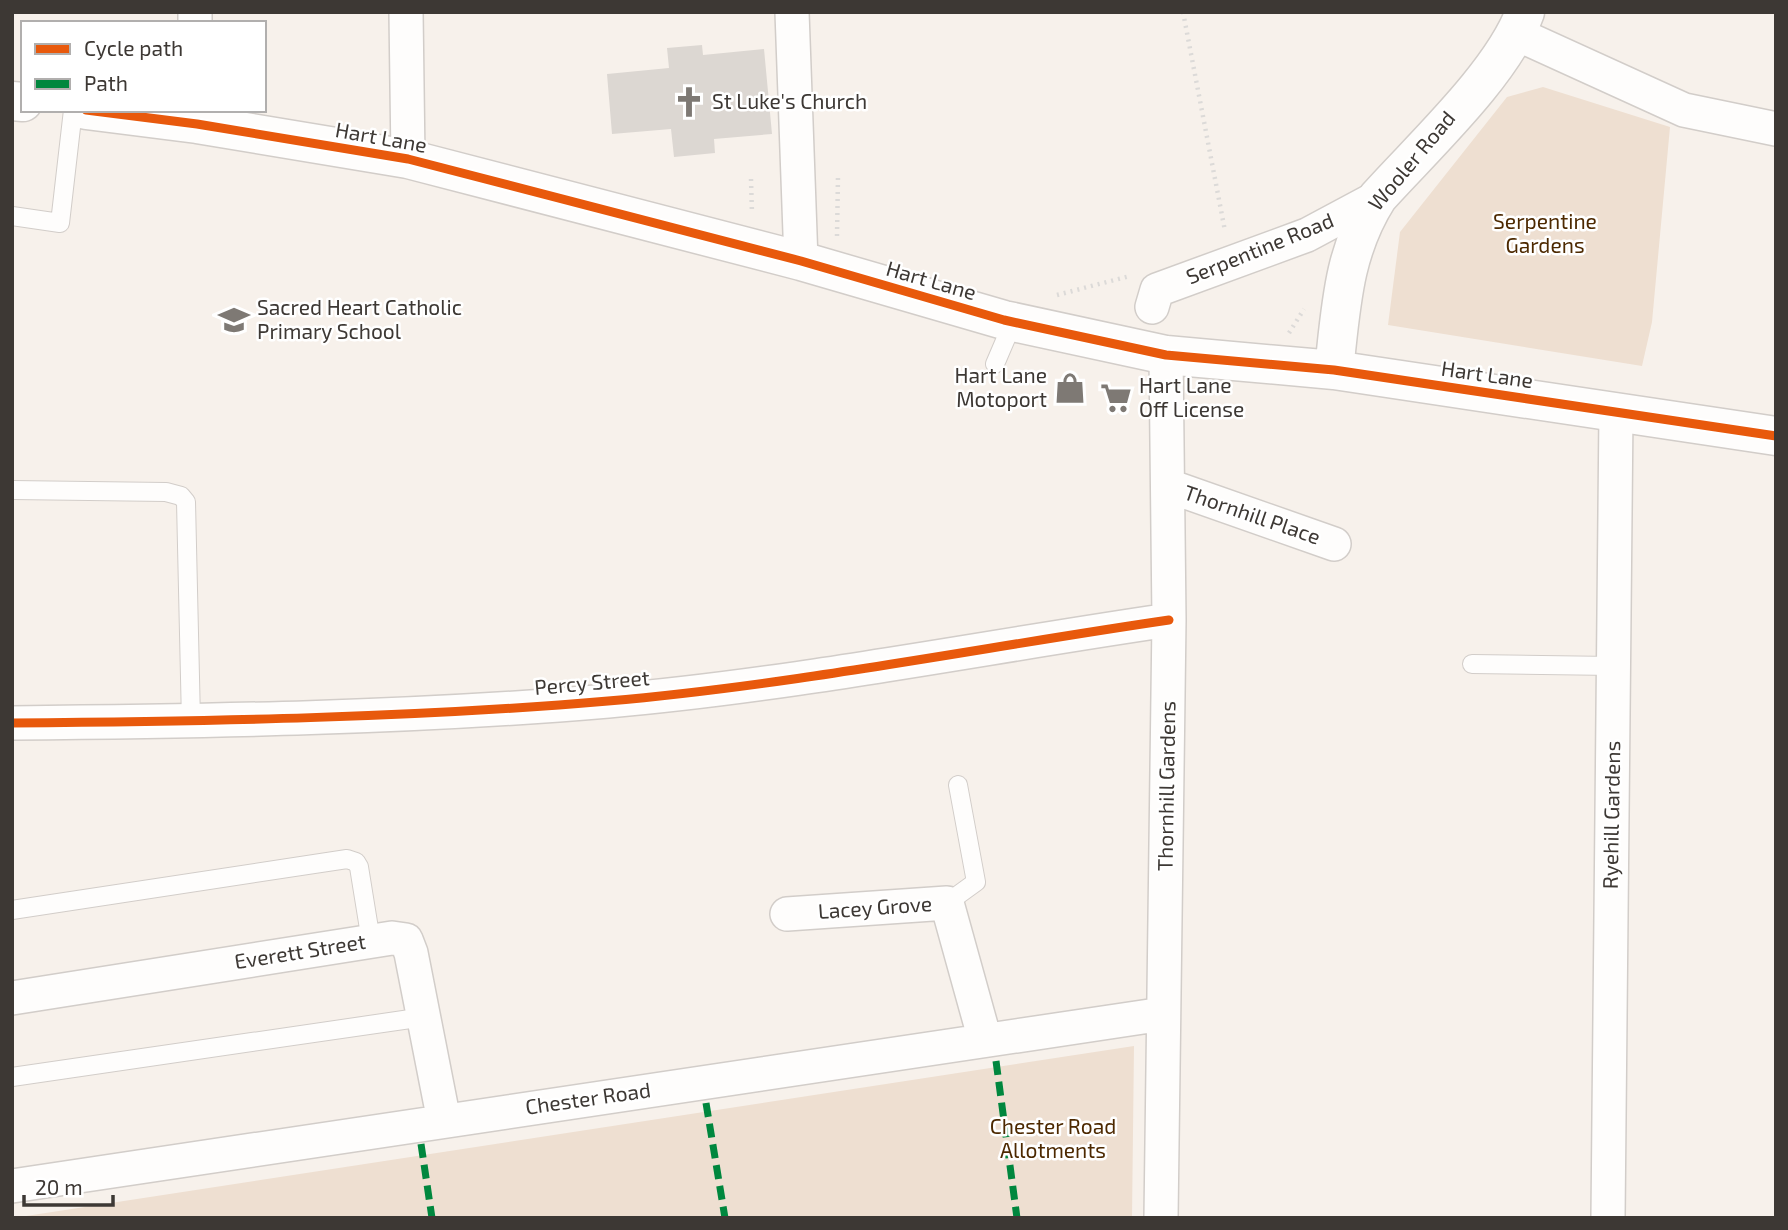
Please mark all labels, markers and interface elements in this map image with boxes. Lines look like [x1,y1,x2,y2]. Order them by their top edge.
legend [21,21,266,112]
text: Cycle path [84,35,183,60]
text: Path [84,70,128,95]
church icon: St Luke's Church [672,85,706,119]
place label: St Luke's Church [712,88,867,113]
street label: Wooler Road [1362,105,1460,215]
street label: Hart Lane [334,116,429,157]
street label: Serpentine Road [1182,207,1337,289]
park label: Serpentine Gardens [1493,208,1597,257]
street label: Hart Lane [884,255,979,304]
place label: Sacred Heart Catholic Primary School [257,294,462,343]
school or university icon: Sacred Heart Catholic Primary School [217,303,251,337]
street label: Hart Lane [1440,355,1535,392]
place label: Hart Lane Motoport [955,362,1047,411]
shop icon: Hart Lane Motoport [1053,371,1087,405]
place label: Hart Lane Off License [1139,372,1244,421]
supermarket icon: Hart Lane Off License [1099,381,1133,415]
street label: Thornhill Place [1181,479,1324,549]
street label: Percy Street [533,664,651,699]
street label: Thornhill Gardens [1152,701,1179,871]
street label: Ryehill Gardens [1597,741,1624,889]
street label: Lacey Grove [817,890,933,923]
street label: Everett Street [232,928,367,973]
street label: Chester Road [523,1076,652,1119]
park label: Chester Road Allotments [990,1113,1116,1162]
scale bar [24,1164,114,1208]
text: 20 m [35,1174,83,1199]

